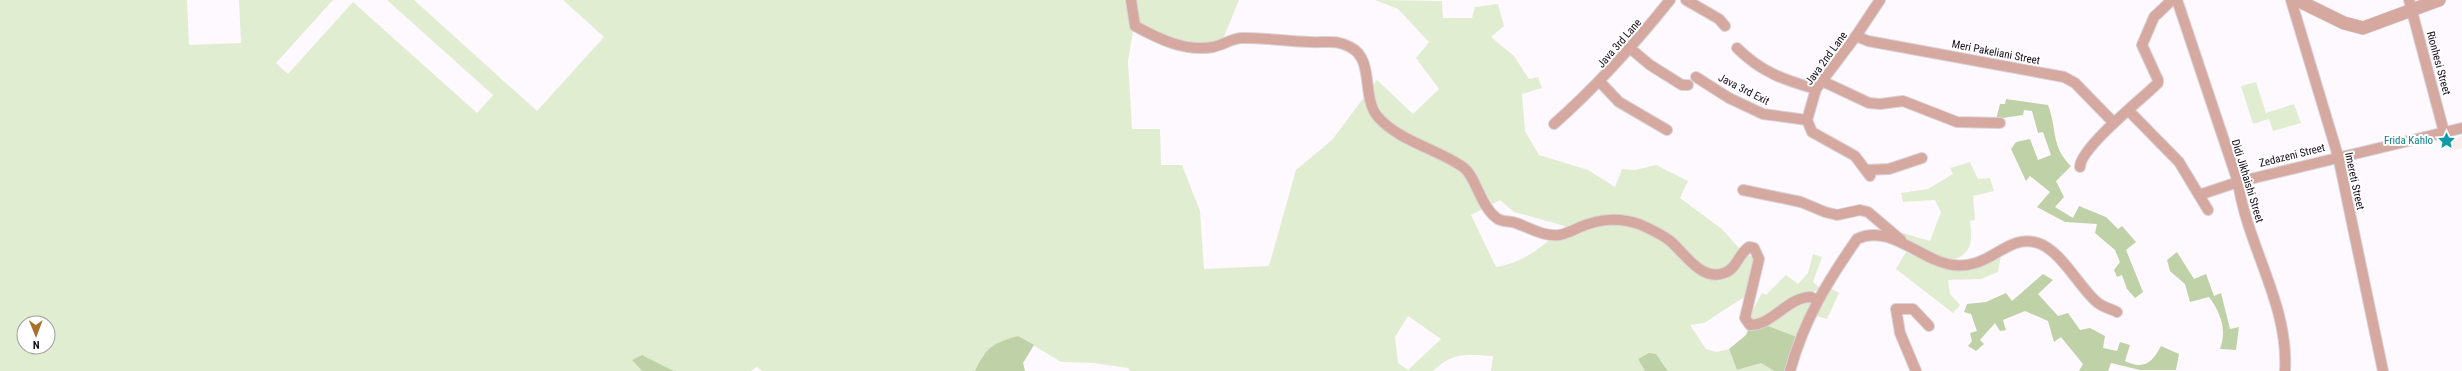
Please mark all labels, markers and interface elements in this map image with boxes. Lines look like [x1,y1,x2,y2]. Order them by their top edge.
street label: Java 3rd Lane [1595,16,1644,70]
street label: Java 2nd Lane [1803,29,1850,87]
street label: Rionhesi Street [2424,30,2453,96]
street label: Meri Pakeliani Street [1951,38,2041,67]
street label: Java 3rd Exit [1716,71,1772,108]
place icon: Frida Kahlo [2436,130,2456,150]
place label: Frida Kahlo [2384,134,2433,147]
street label: Didi Jikhaishi Street [2229,138,2266,224]
street label: Zedazeni Street [2258,141,2326,170]
street label: Imereti Street [2342,151,2367,211]
north arrow [16,315,56,355]
text: N [32,338,40,351]

